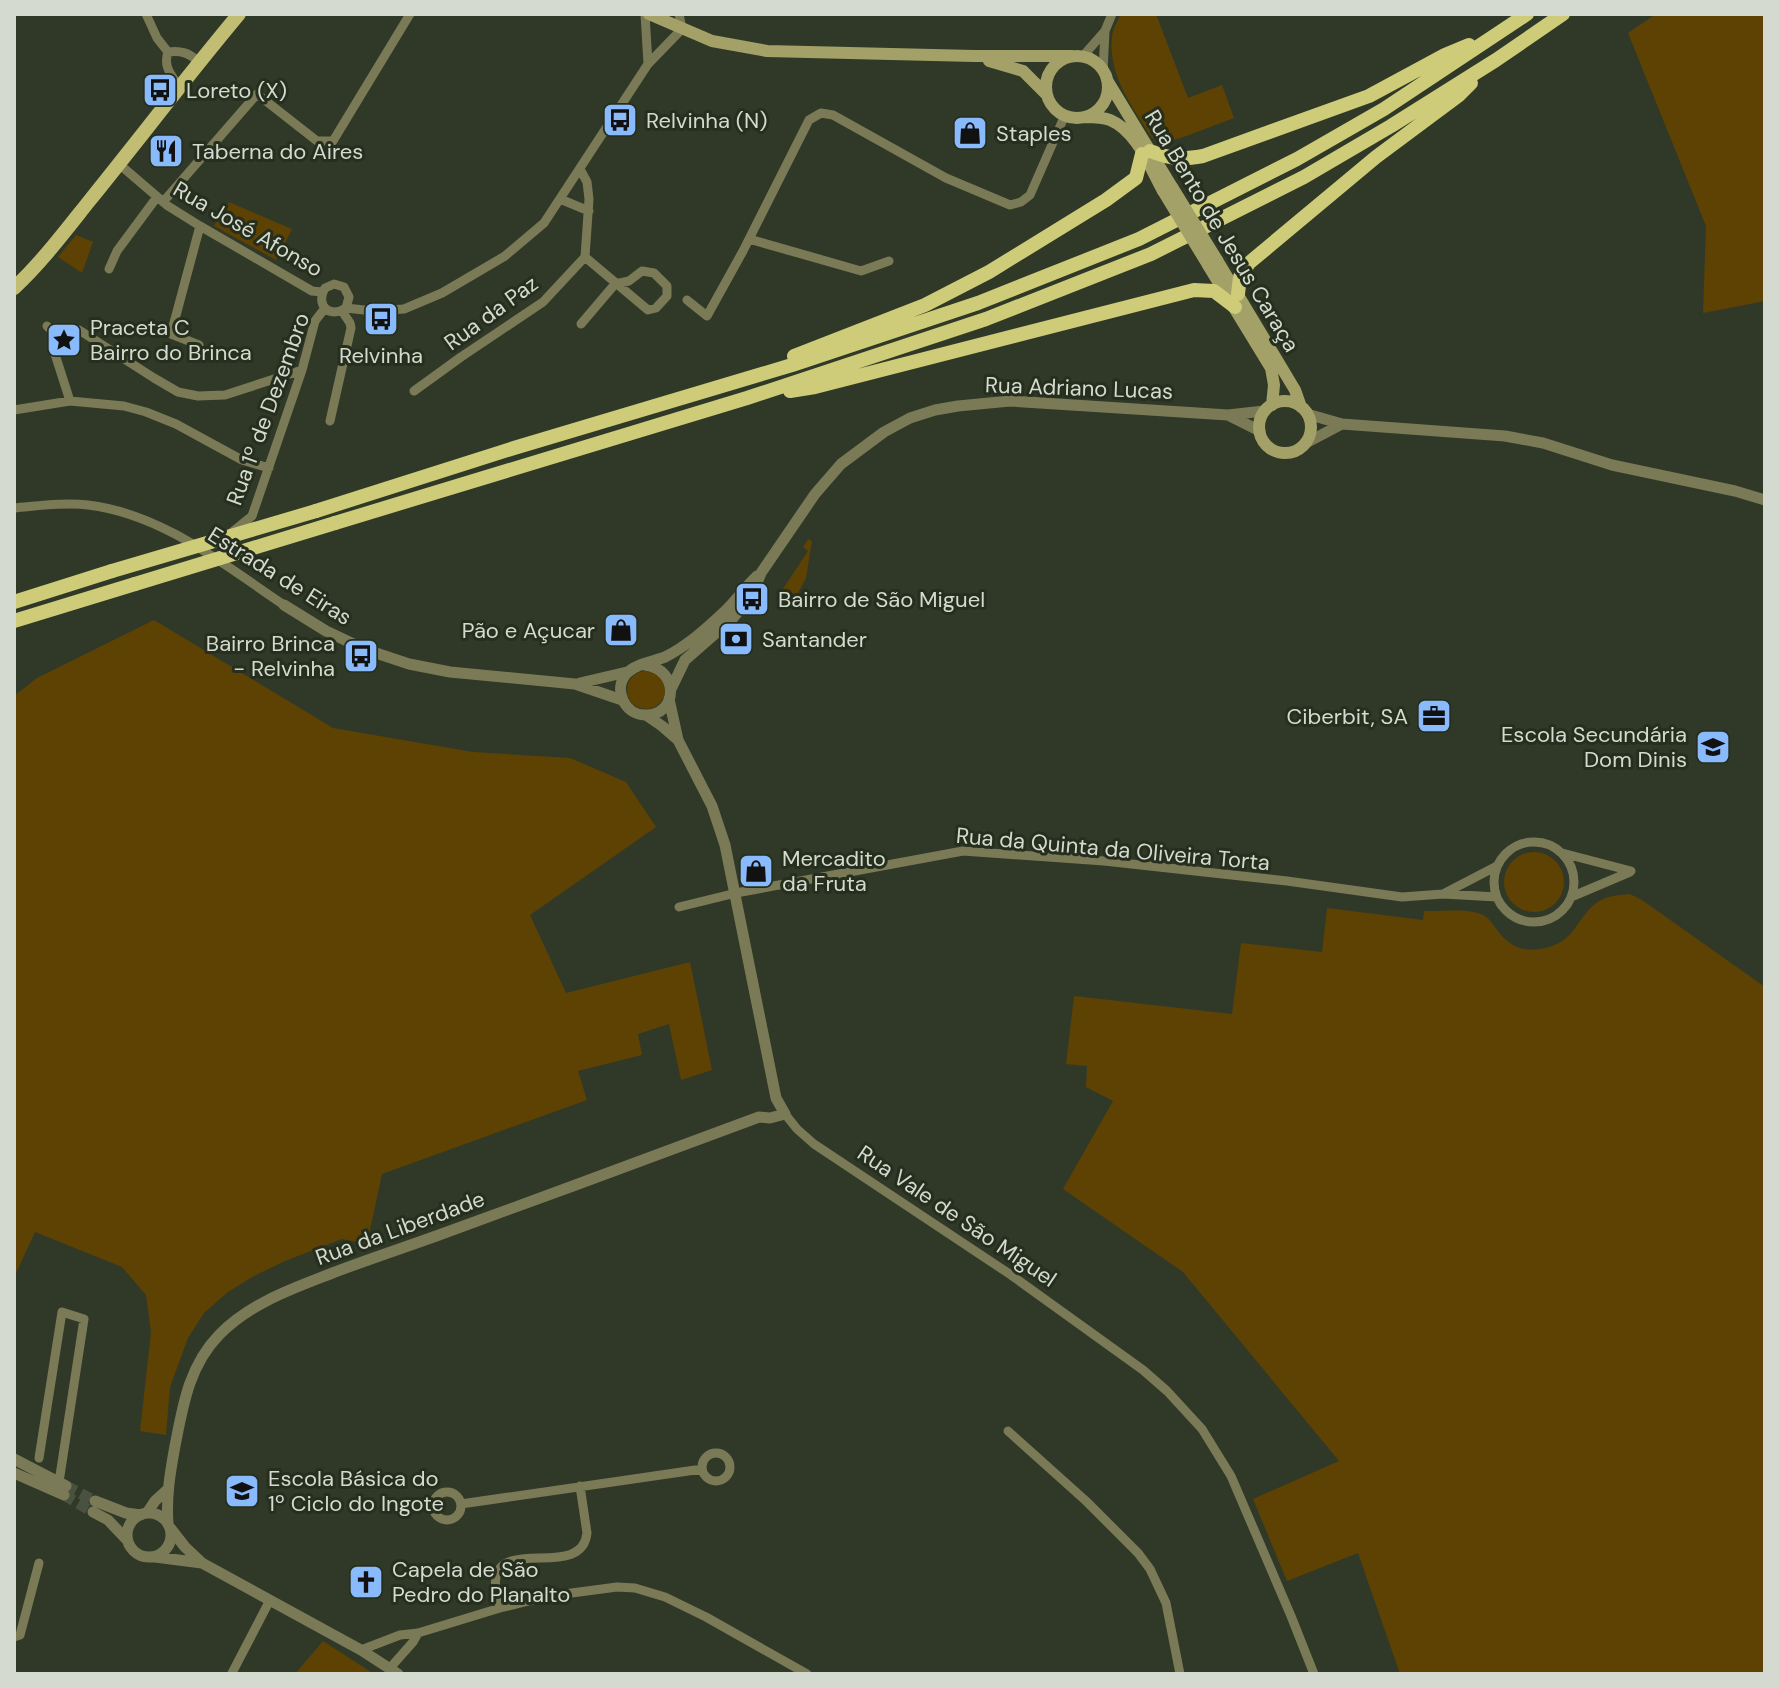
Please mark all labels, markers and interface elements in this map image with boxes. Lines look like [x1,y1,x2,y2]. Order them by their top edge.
bus stop icon: Loreto (X) [141,71,179,109]
place label: Loreto (X) [186,76,287,105]
bus stop icon: Relvinha (N) [601,101,639,139]
street label: Rua Bento de Jesus Caraça [1138,105,1306,357]
place label: Relvinha (N) [646,106,767,135]
shop icon: Staples [951,114,989,152]
place label: Staples [996,119,1072,148]
restaurant icon: Taberna do Aires [147,132,185,170]
place label: Taberna do Aires [192,137,363,166]
street label: Rua José Afonso [168,174,328,284]
street label: Rua da Paz [438,269,544,357]
bus stop icon: Relvinha [362,300,400,338]
street label: Rua 1º de Dezembro [220,309,316,509]
place label: Praceta C Bairro do Brinca [90,313,252,367]
place icon: Praceta C Bairro do Brinca [45,321,83,359]
place label: Relvinha [339,341,423,370]
street label: Rua Adriano Lucas [985,370,1173,406]
street label: Estrada de Eiras [203,520,357,632]
bus stop icon: Bairro de São Miguel [733,580,771,618]
place label: Bairro de São Miguel [778,585,985,614]
shop icon: Pão e Açucar [602,611,640,649]
place label: Pão e Açucar [462,616,595,645]
bank icon: Santander [717,620,755,658]
place label: Santander [762,625,867,654]
place label: Bairro Brinca - Relvinha [206,629,335,683]
bus stop icon: Bairro Brinca - Relvinha [342,637,380,675]
office icon: Ciberbit, SA [1415,697,1453,735]
place label: Ciberbit, SA [1286,702,1408,731]
place label: Escola Secundária Dom Dinis [1501,720,1687,774]
school or university icon: Escola Secundária Dom Dinis [1694,728,1732,766]
street label: Rua da Quinta da Oliveira Torta [955,821,1271,877]
place label: Mercadito da Fruta [782,844,886,898]
shop icon: Mercadito da Fruta [737,852,775,890]
street label: Rua Vale de São Miguel [852,1139,1062,1293]
street label: Rua da Liberdade [311,1184,489,1272]
place label: Escola Básica do 1º Ciclo do Ingote [268,1464,444,1518]
school or university icon: Escola Básica do 1º Ciclo do Ingote [223,1472,261,1510]
place label: Capela de São Pedro do Planalto [392,1555,570,1609]
church icon: Capela de São Pedro do Planalto [347,1563,385,1601]

